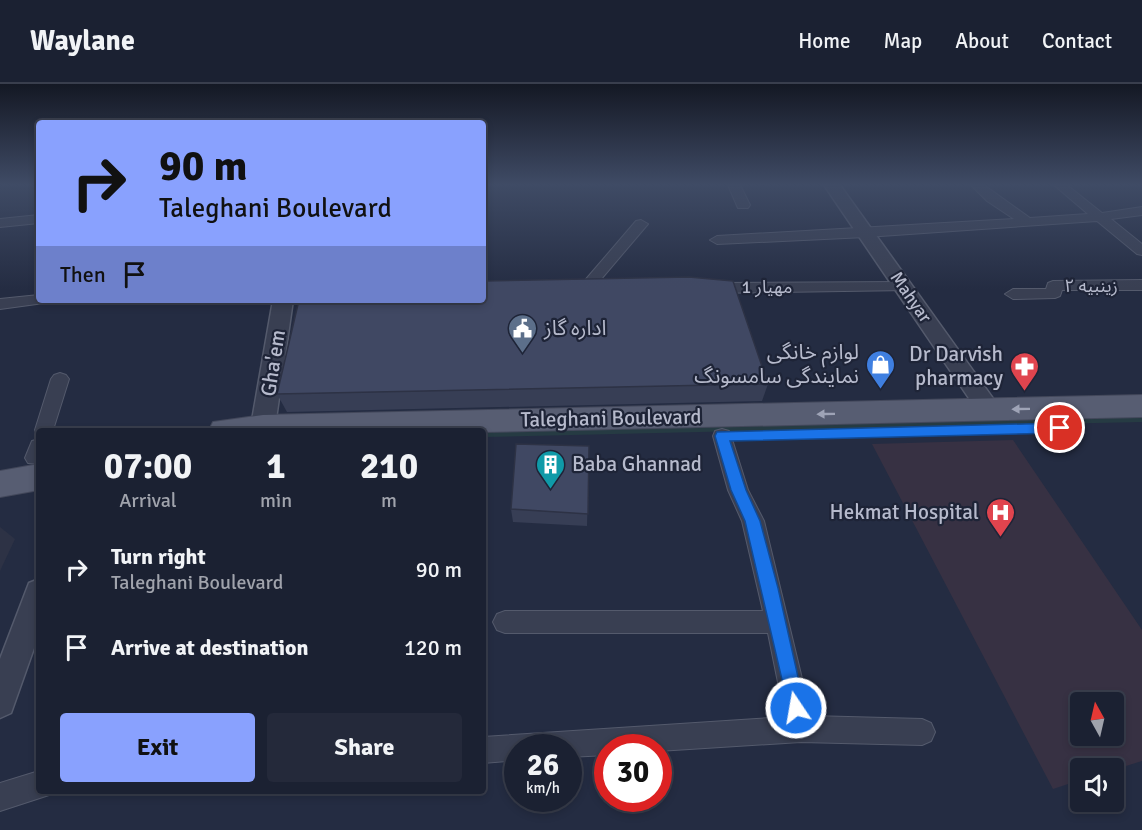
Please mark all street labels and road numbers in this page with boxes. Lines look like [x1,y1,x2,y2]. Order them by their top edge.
street label: Mahyar [886,267,937,327]
street label: زینبیه ۲ [1064,275,1118,297]
street label: مهیار 1 [742,276,792,298]
street label: Gha'em [255,328,291,398]
street label: Taleghani Boulevard [520,403,702,433]

